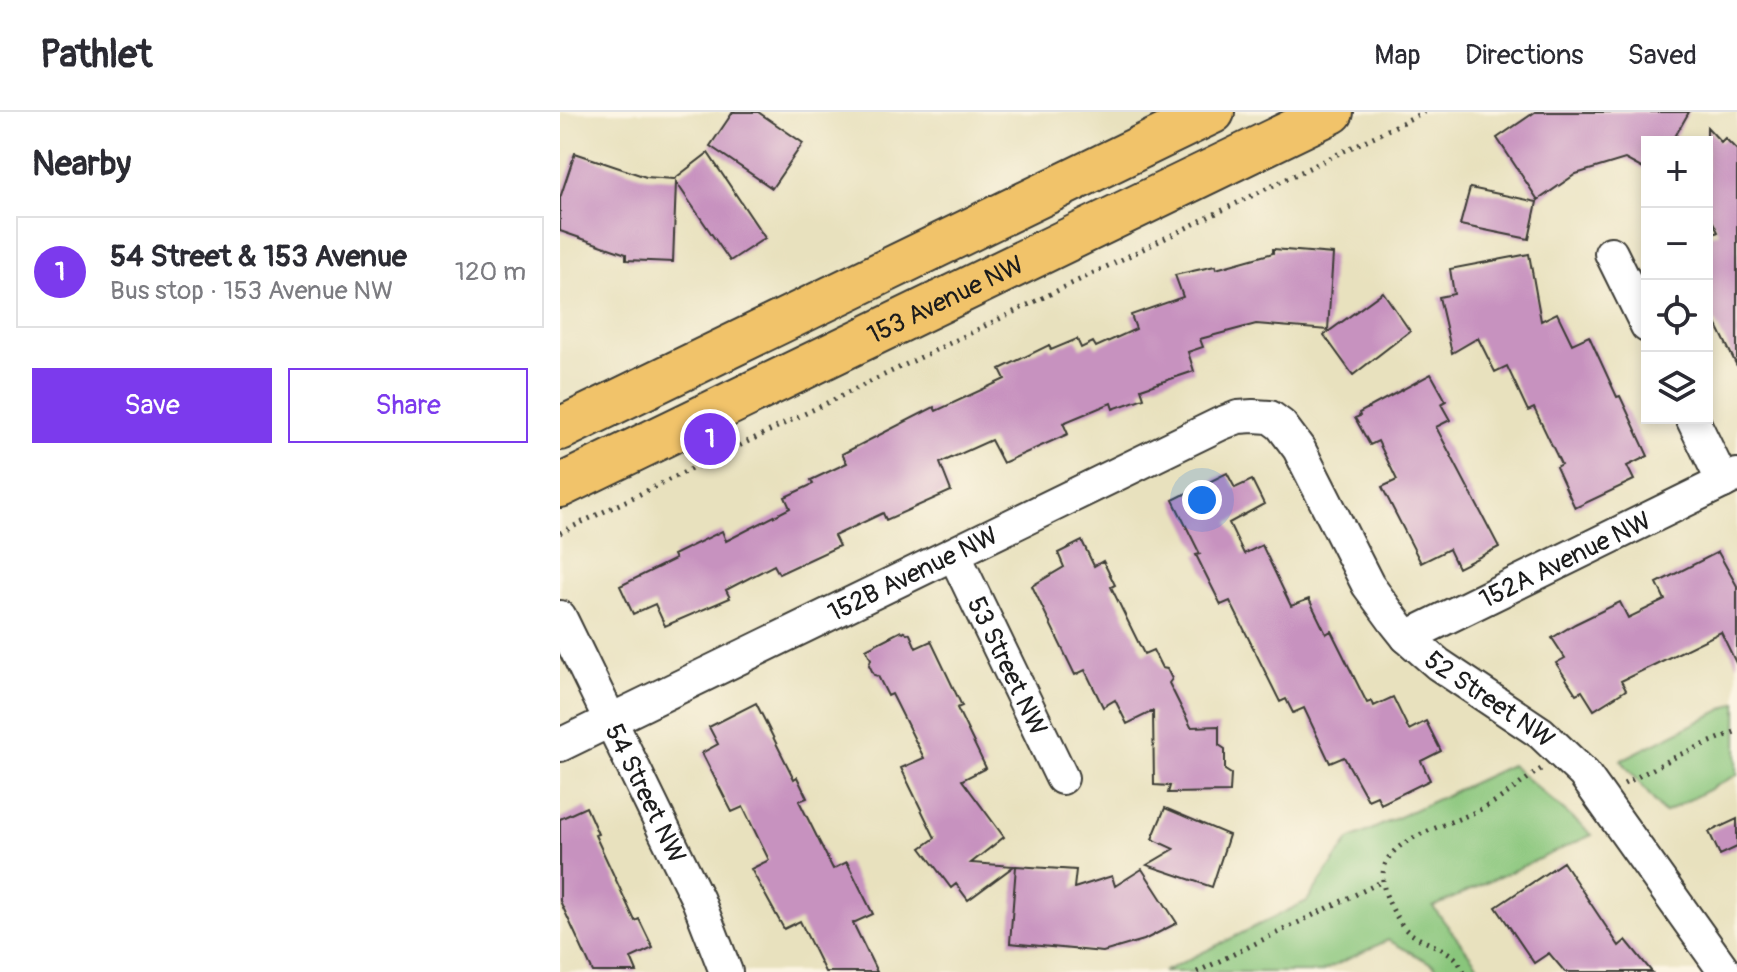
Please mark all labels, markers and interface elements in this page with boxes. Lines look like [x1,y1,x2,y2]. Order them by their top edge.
text: Pathlet [40,31,152,79]
text: Map [1374,38,1421,73]
text: Directions [1465,38,1584,73]
text: Saved [1628,38,1697,73]
map controls [1641,136,1713,424]
button: + [1641,136,1713,208]
text: Nearby [32,143,131,186]
button: − [1641,208,1713,280]
text: 54 Street & 153 Avenue [110,238,407,275]
street label: 153 Avenue NW [862,249,1029,352]
text: 1 [55,256,65,288]
text: 120 m [455,256,526,288]
text: Bus stop · 153 Avenue NW [110,275,393,307]
button: locate [1641,280,1713,352]
button: layers [1641,352,1713,424]
button: Save [32,368,272,443]
button: Share [288,368,528,443]
pin: 1 [684,409,736,469]
your location [1182,480,1222,520]
street label: 152A Avenue NW [1475,505,1656,616]
street label: 152B Avenue NW [823,520,1003,629]
street label: 53 Street NW [960,591,1054,741]
street label: 52 Street NW [1417,644,1561,755]
street label: 54 Street NW [598,719,692,868]

